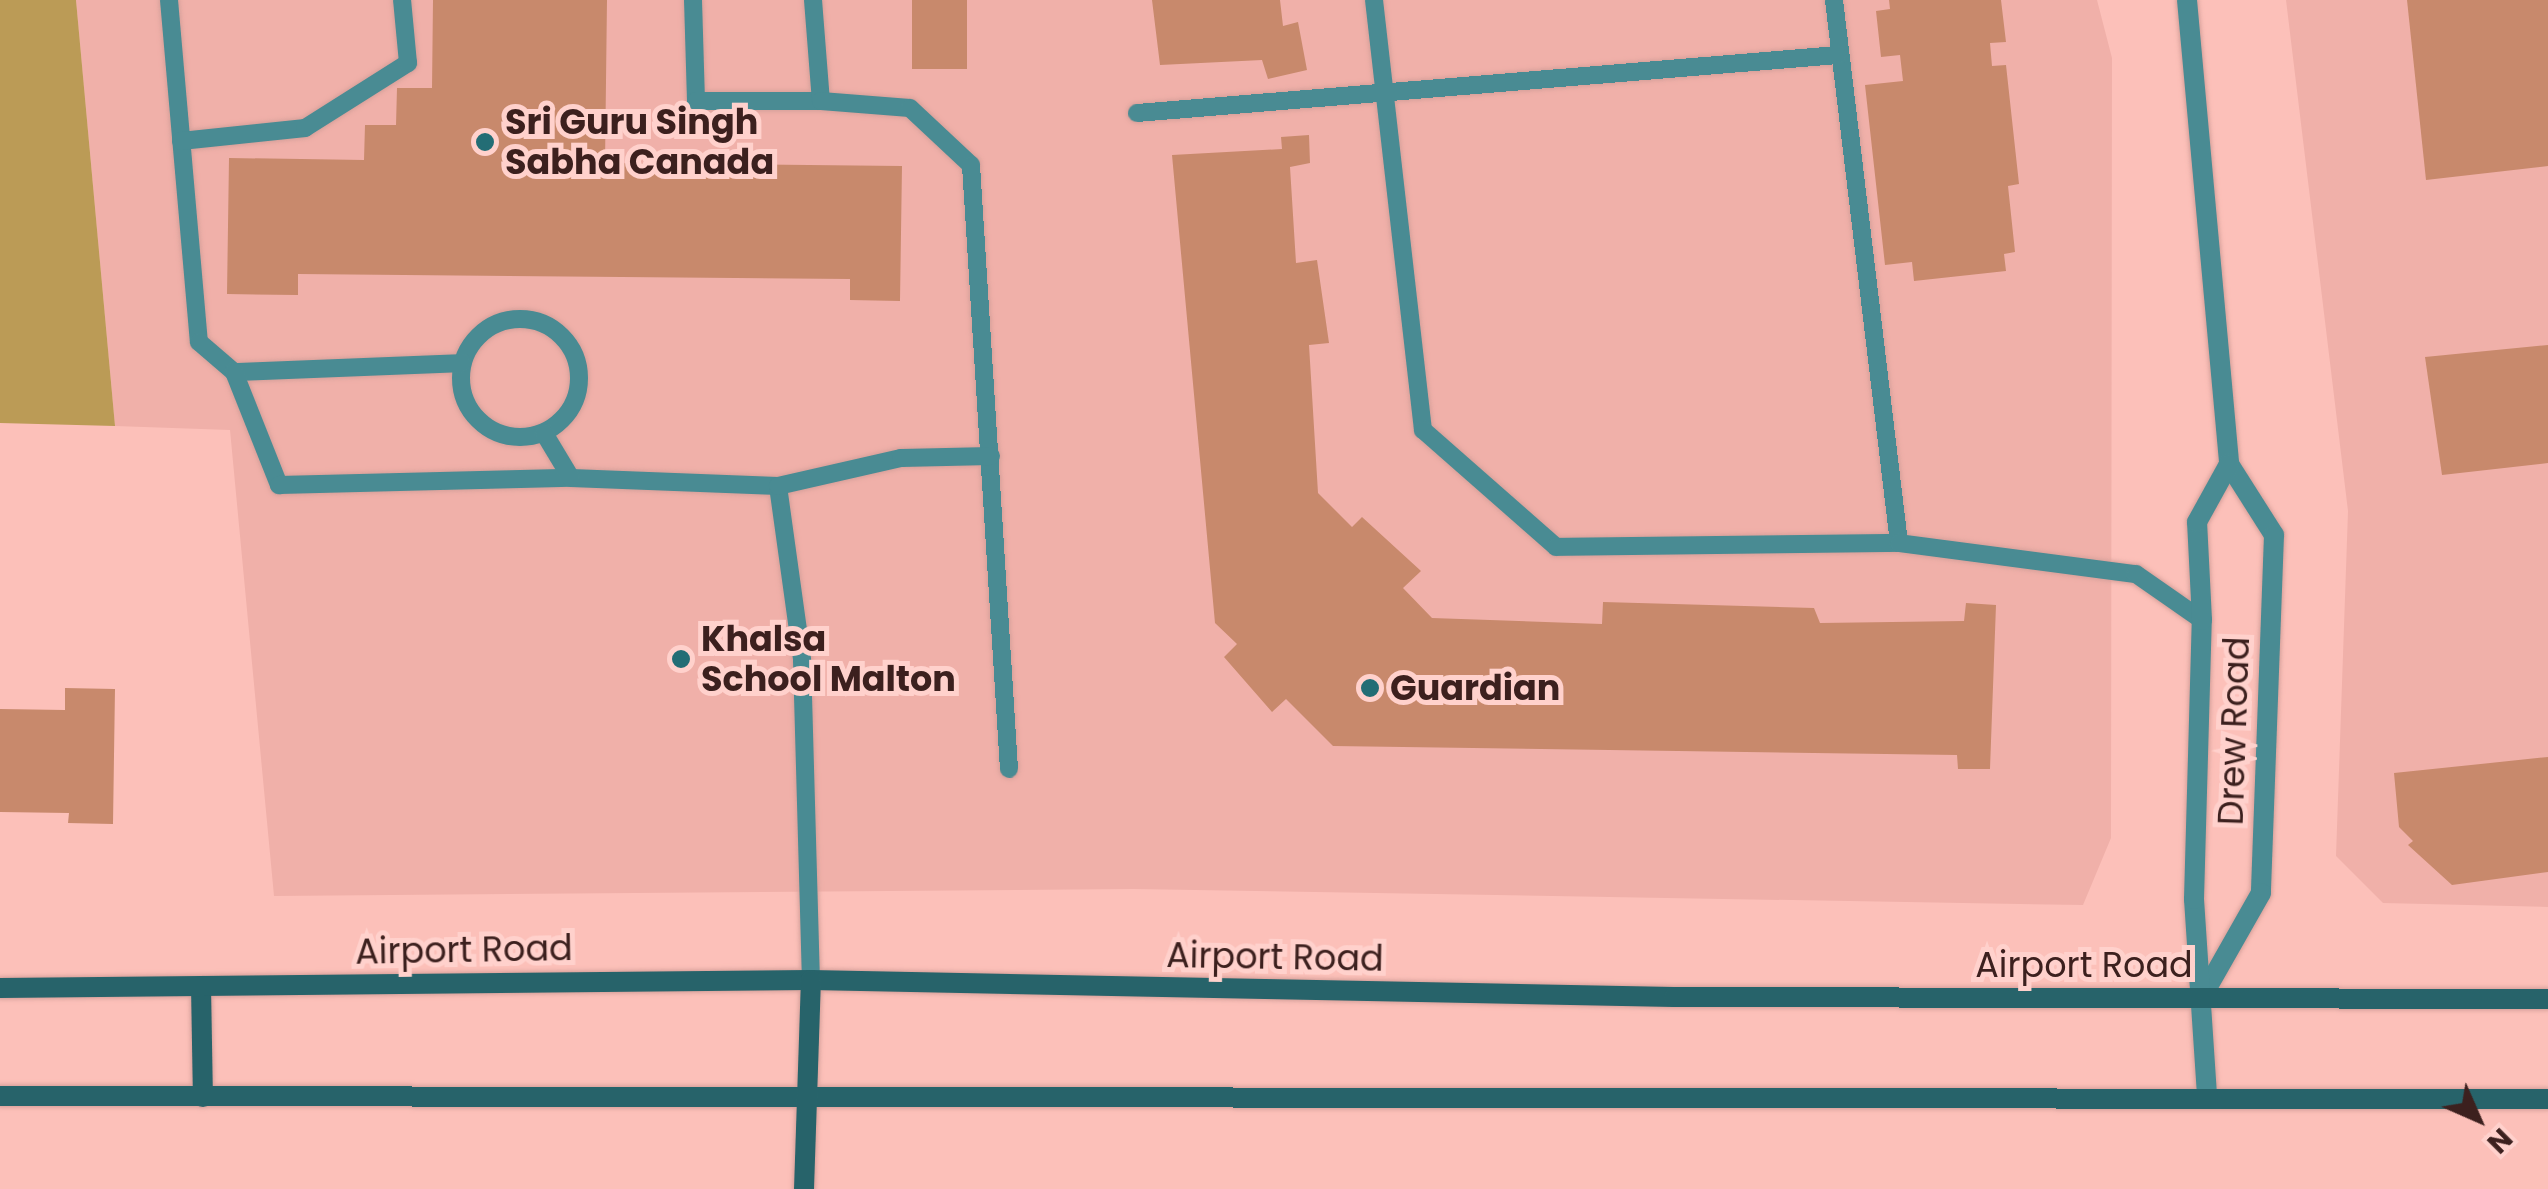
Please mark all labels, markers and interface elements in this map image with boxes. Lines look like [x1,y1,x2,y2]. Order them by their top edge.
place label: Sri Guru Singh Sabha Canada [505,101,774,183]
marker: Sri Guru Singh Sabha Canada [474,131,496,153]
place label: Khalsa School Malton [701,618,956,700]
street label: Drew Road [2210,636,2258,826]
marker: Khalsa School Malton [670,648,692,670]
place label: Guardian [1390,667,1560,709]
marker: Guardian [1359,677,1381,699]
street label: Airport Road [355,927,573,973]
street label: Airport Road [1166,934,1384,980]
street label: Airport Road [1975,944,2193,986]
north arrow [2428,1069,2528,1169]
text: N [2478,1119,2521,1162]

